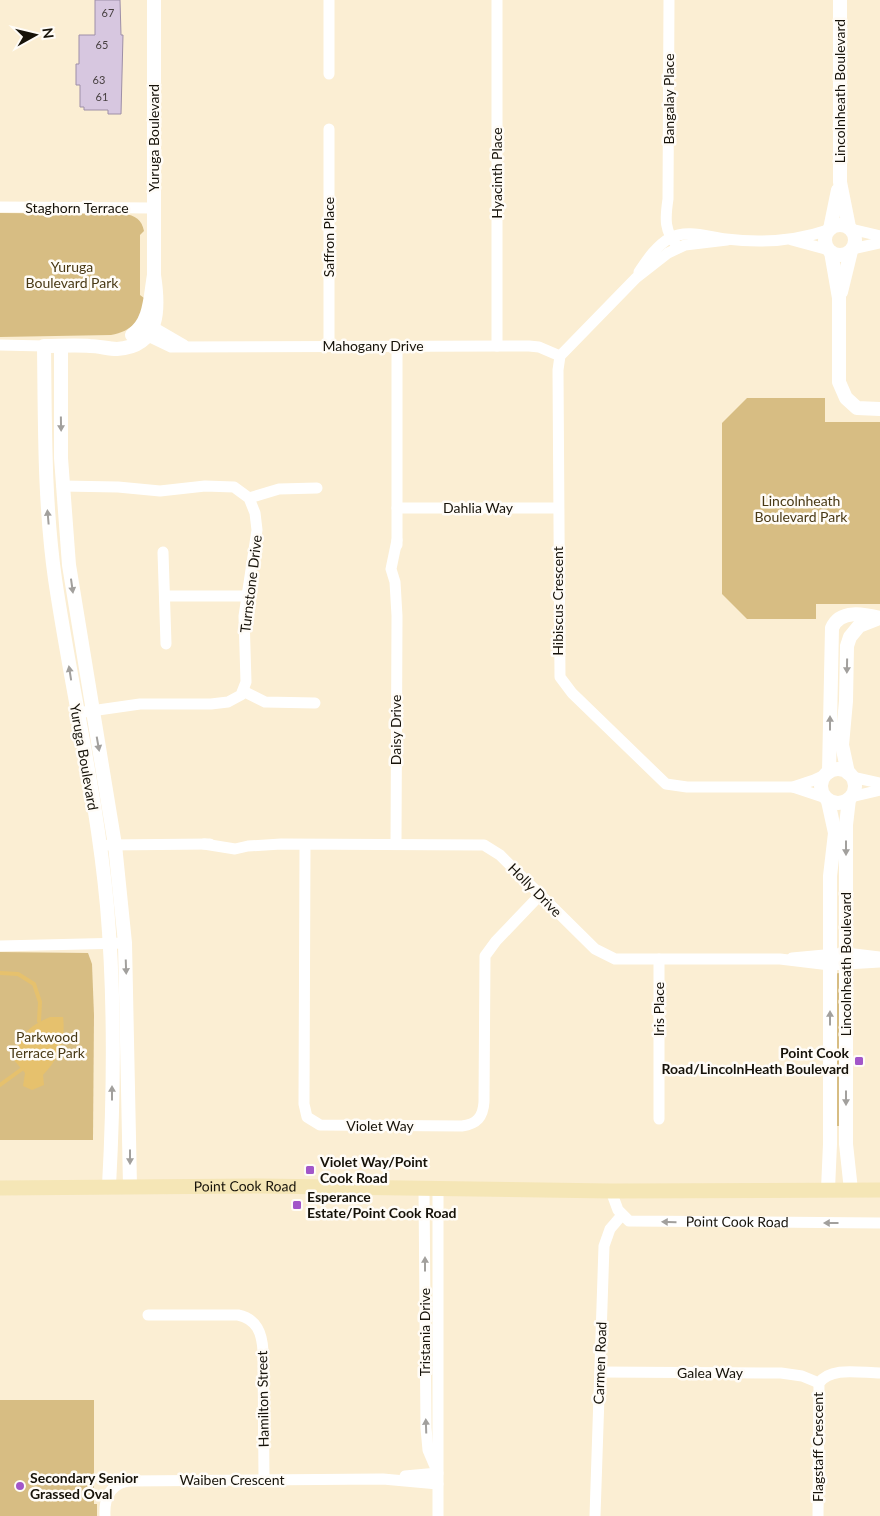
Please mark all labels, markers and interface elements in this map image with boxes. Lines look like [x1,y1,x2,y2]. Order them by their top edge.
house number: 67 [102,6,114,19]
north arrow [10,10,60,60]
street label: Lincolnheath Boulevard [831,19,848,163]
text: N [39,27,58,40]
house number: 65 [96,38,108,51]
street label: Bangalay Place [660,53,677,145]
house number: 63 [93,73,105,86]
street label: Yuruga Boulevard [145,84,162,192]
house number: 61 [96,90,108,103]
street label: Hyacinth Place [488,127,505,219]
street label: Saffron Place [320,197,337,277]
street label: Staghorn Terrace [25,199,129,216]
park label: Yuruga Boulevard Park [26,258,119,291]
street label: Mahogany Drive [322,337,424,354]
one-way arrow [57,416,65,432]
park label: Lincolnheath Boulevard Park [755,492,848,525]
street label: Dahlia Way [443,499,514,516]
one-way arrow [44,509,52,525]
street label: Turnstone Drive [236,534,265,634]
street label: Hibiscus Crescent [549,546,566,656]
one-way arrow [68,578,76,594]
one-way arrow [843,658,851,674]
one-way arrow [66,664,74,680]
street label: Daisy Drive [387,695,404,765]
street label: Yuruga Boulevard [67,702,102,812]
one-way arrow [826,715,834,731]
one-way arrow [94,737,102,753]
one-way arrow [842,840,850,856]
street label: Holly Drive [505,859,566,920]
street label: Lincolnheath Boulevard [837,892,854,1036]
one-way arrow [123,959,131,975]
street label: Iris Place [650,982,667,1036]
one-way arrow [826,1010,834,1026]
park label: Parkwood Terrace Park [9,1028,86,1061]
place label: Point Cook Road/LincolnHeath Boulevard [662,1044,850,1077]
marker: Point Cook Road/LincolnHeath Boulevard [853,1055,865,1067]
one-way arrow [108,1085,116,1101]
one-way arrow [842,1090,850,1106]
street label: Violet Way [346,1117,415,1134]
one-way arrow [126,1150,134,1166]
place label: Violet Way/Point Cook Road [319,1153,429,1186]
marker: Violet Way/Point Cook Road [304,1164,316,1176]
street label: Point Cook Road [194,1177,296,1195]
place label: Esperance Estate/Point Cook Road [307,1188,457,1221]
marker: Esperance Estate/Point Cook Road [291,1199,303,1211]
street label: Point Cook Road [686,1212,789,1230]
one-way arrow [661,1218,677,1226]
one-way arrow [823,1219,839,1227]
one-way arrow [420,1255,428,1271]
street label: Tristania Drive [416,1288,433,1376]
street label: Carmen Road [590,1321,609,1405]
street label: Hamilton Street [253,1350,272,1448]
street label: Galea Way [677,1364,744,1381]
street label: Flagstaff Crescent [809,1392,826,1502]
one-way arrow [421,1418,429,1434]
place label: Secondary Senior Grassed Oval [30,1469,139,1502]
street label: Waiben Crescent [180,1471,284,1488]
marker: Secondary Senior Grassed Oval [14,1480,26,1492]

